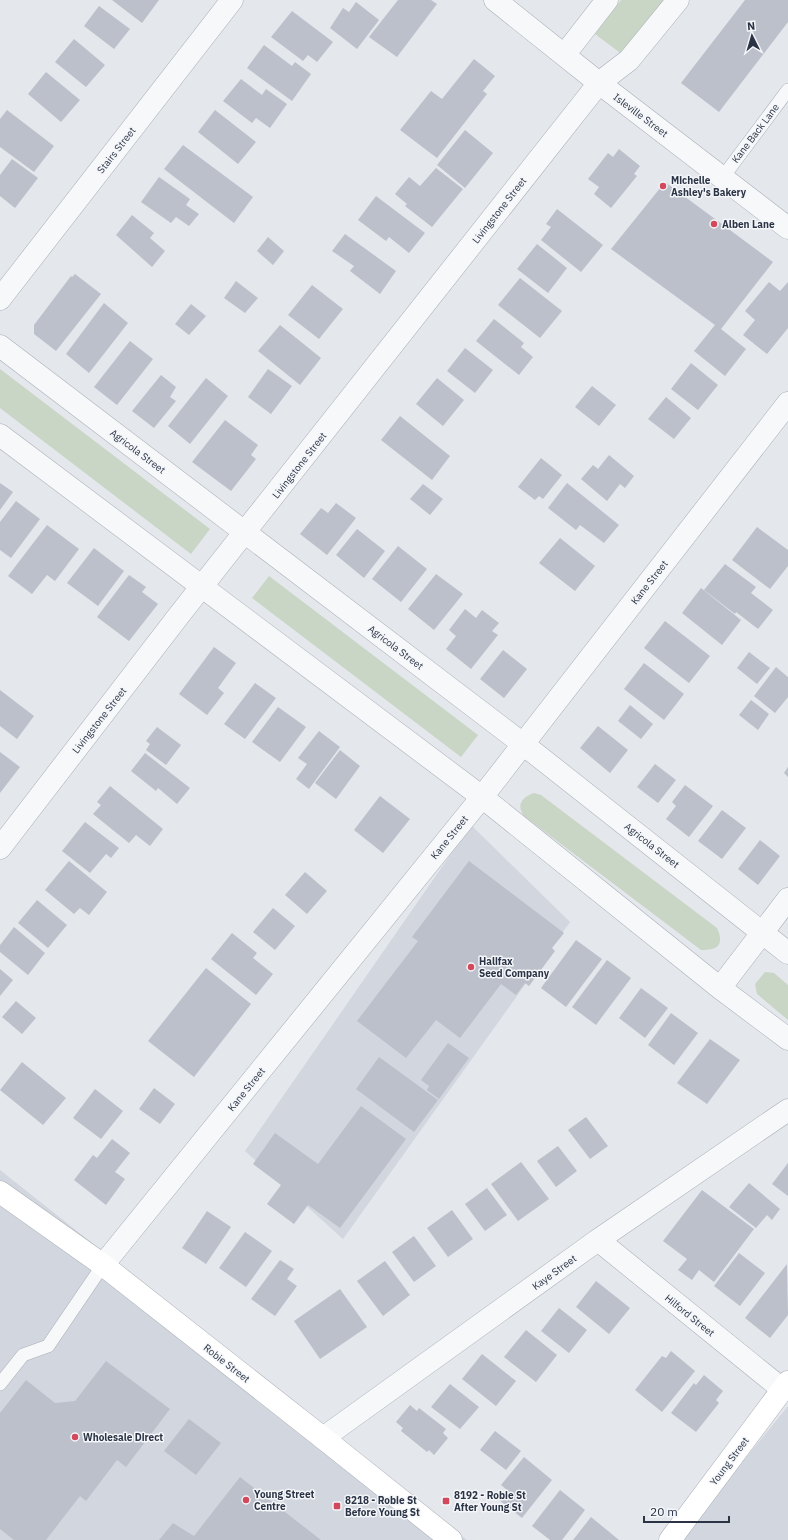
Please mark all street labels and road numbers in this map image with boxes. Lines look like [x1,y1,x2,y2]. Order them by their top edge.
street label: Isleville Street [611,91,671,140]
street label: Kane Back Lane [729,101,782,166]
street label: Stairs Street [94,124,139,176]
street label: Livingstone Street [469,174,530,246]
street label: Agricola Street [107,426,168,477]
street label: Livingstone Street [269,429,330,501]
street label: Kane Street [628,557,671,607]
street label: Agricola Street [365,622,426,673]
street label: Livingstone Street [69,684,130,756]
street label: Kane Street [428,812,471,862]
street label: Agricola Street [622,820,682,871]
street label: Kane Street [225,1064,268,1114]
street label: Kaye Street [530,1252,579,1293]
street label: Hilford Street [662,1291,718,1340]
street label: Robie Street [201,1341,253,1386]
street label: Young Street [707,1434,752,1488]

